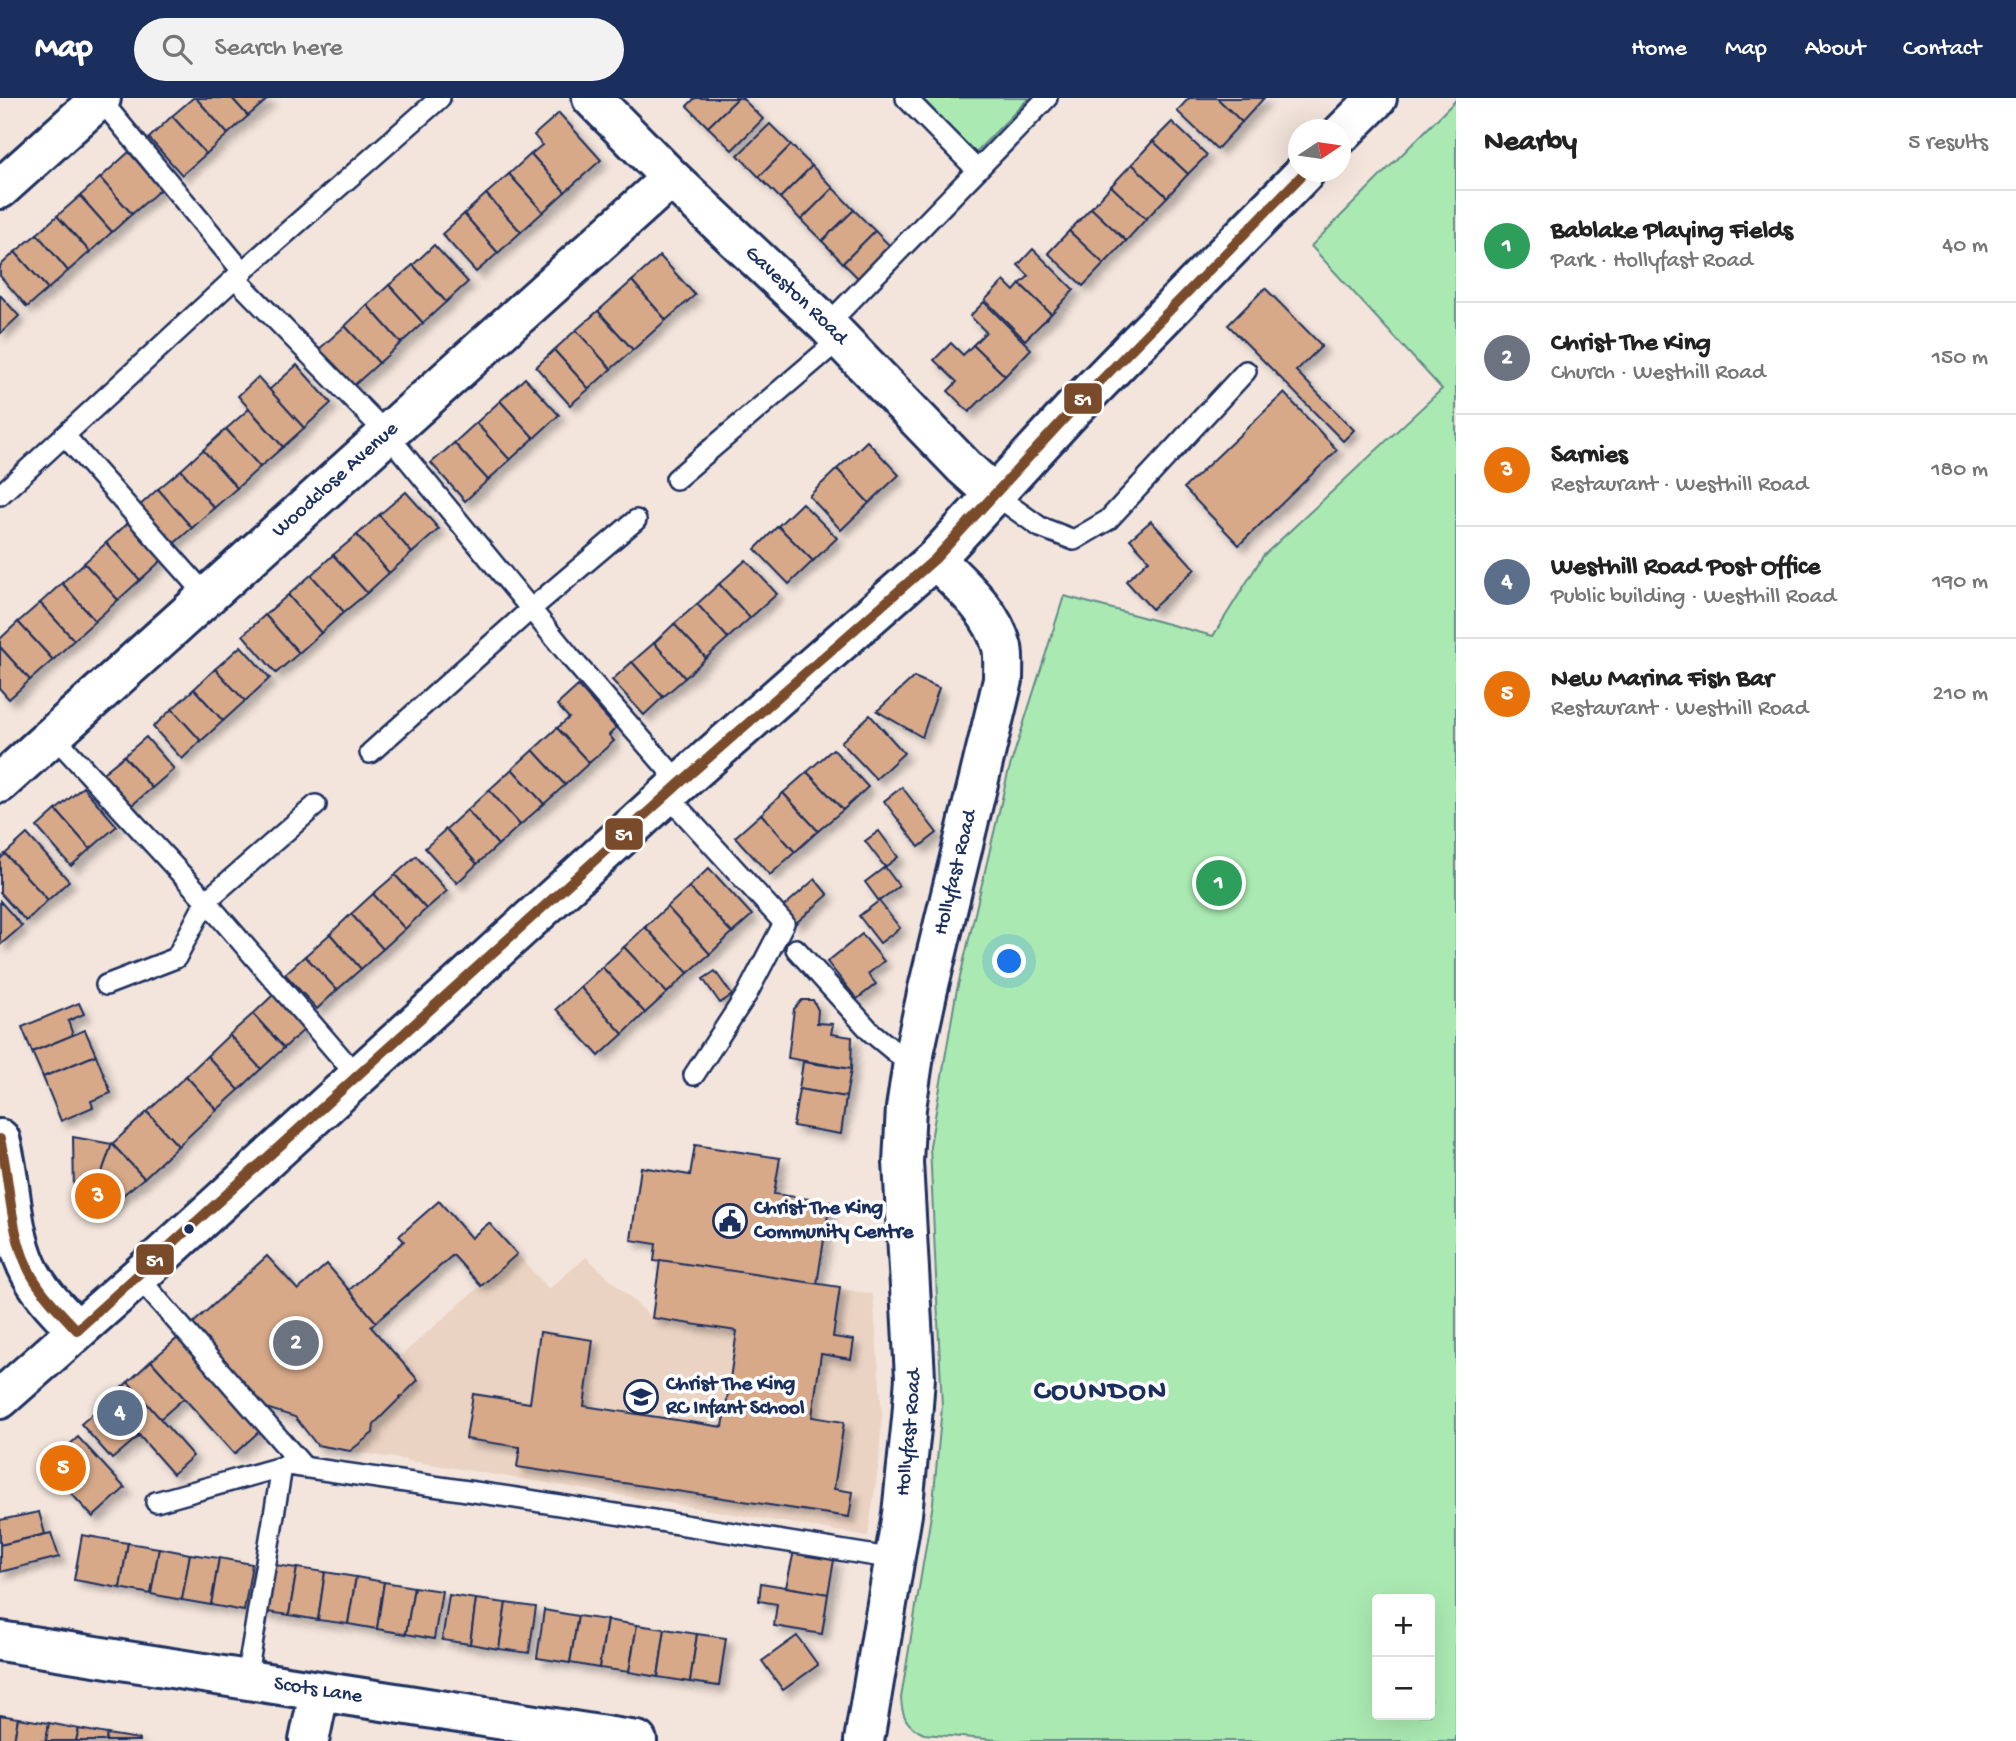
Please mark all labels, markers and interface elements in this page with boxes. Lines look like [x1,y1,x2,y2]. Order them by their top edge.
search box [134,18,624,81]
text: Map [35,30,92,68]
icon: search [158,30,196,68]
text: Search here [214,34,343,65]
text: Home [1631,35,1687,64]
text: Map [1725,35,1767,64]
text: About [1805,35,1865,64]
text: Contact [1903,35,1981,64]
north arrow [1288,119,1351,182]
text: Nearby [1484,126,1577,161]
text: 5 results [1908,130,1988,157]
text: Bablake Playing Fields [1551,217,1793,248]
text: 1 [1502,233,1512,260]
text: 40 m [1942,233,1988,260]
street label: Gaveston Road [739,241,854,352]
text: Park · Hollyfast Road [1551,248,1753,275]
text: Christ The King [1551,329,1711,360]
text: 2 [1501,345,1513,372]
text: 150 m [1932,345,1988,372]
text: Church · Westhill Road [1551,360,1765,387]
line badge: 51 [1063,382,1103,415]
text: 51 [1074,390,1092,413]
street label: Woodclose Avenue [267,416,405,544]
text: Sarnies [1551,441,1628,472]
text: 3 [1501,457,1513,484]
text: 180 m [1931,457,1988,484]
text: Restaurant · Westhill Road [1551,472,1808,499]
text: Westhill Road Post Office [1551,553,1821,584]
text: 4 [1502,569,1512,596]
text: 190 m [1932,569,1988,596]
text: Public building · Westhill Road [1551,584,1836,611]
text: New Marina Fish Bar [1551,665,1774,696]
text: 5 [1501,681,1513,708]
text: 210 m [1933,681,1988,708]
text: Restaurant · Westhill Road [1551,696,1808,723]
street label: Hollyfast Road [929,806,984,938]
line badge: 51 [604,817,644,851]
text: 51 [615,825,633,848]
pin: 1 [1196,857,1242,909]
your location [992,944,1026,978]
pin: 3 [75,1170,121,1222]
place label: Christ The King Community Centre [753,1197,915,1246]
public building icon: Christ The King Community Centre [711,1202,749,1240]
unlabelled marker [182,1222,196,1236]
line badge: 51 [135,1243,175,1276]
text: 51 [146,1251,164,1274]
pin: 2 [273,1317,319,1369]
street label: Hollyfast Road [891,1367,928,1497]
place label: Christ The King RC Infant School [665,1373,805,1422]
district label: COUNDON [1034,1376,1168,1409]
school or university icon: Christ The King RC Infant School [622,1378,660,1416]
pin: 4 [97,1387,143,1439]
pin: 5 [40,1442,86,1494]
map controls [1372,1594,1435,1720]
button: + [1372,1594,1435,1657]
button: − [1372,1657,1435,1720]
street label: Scots Lane [272,1672,365,1710]

